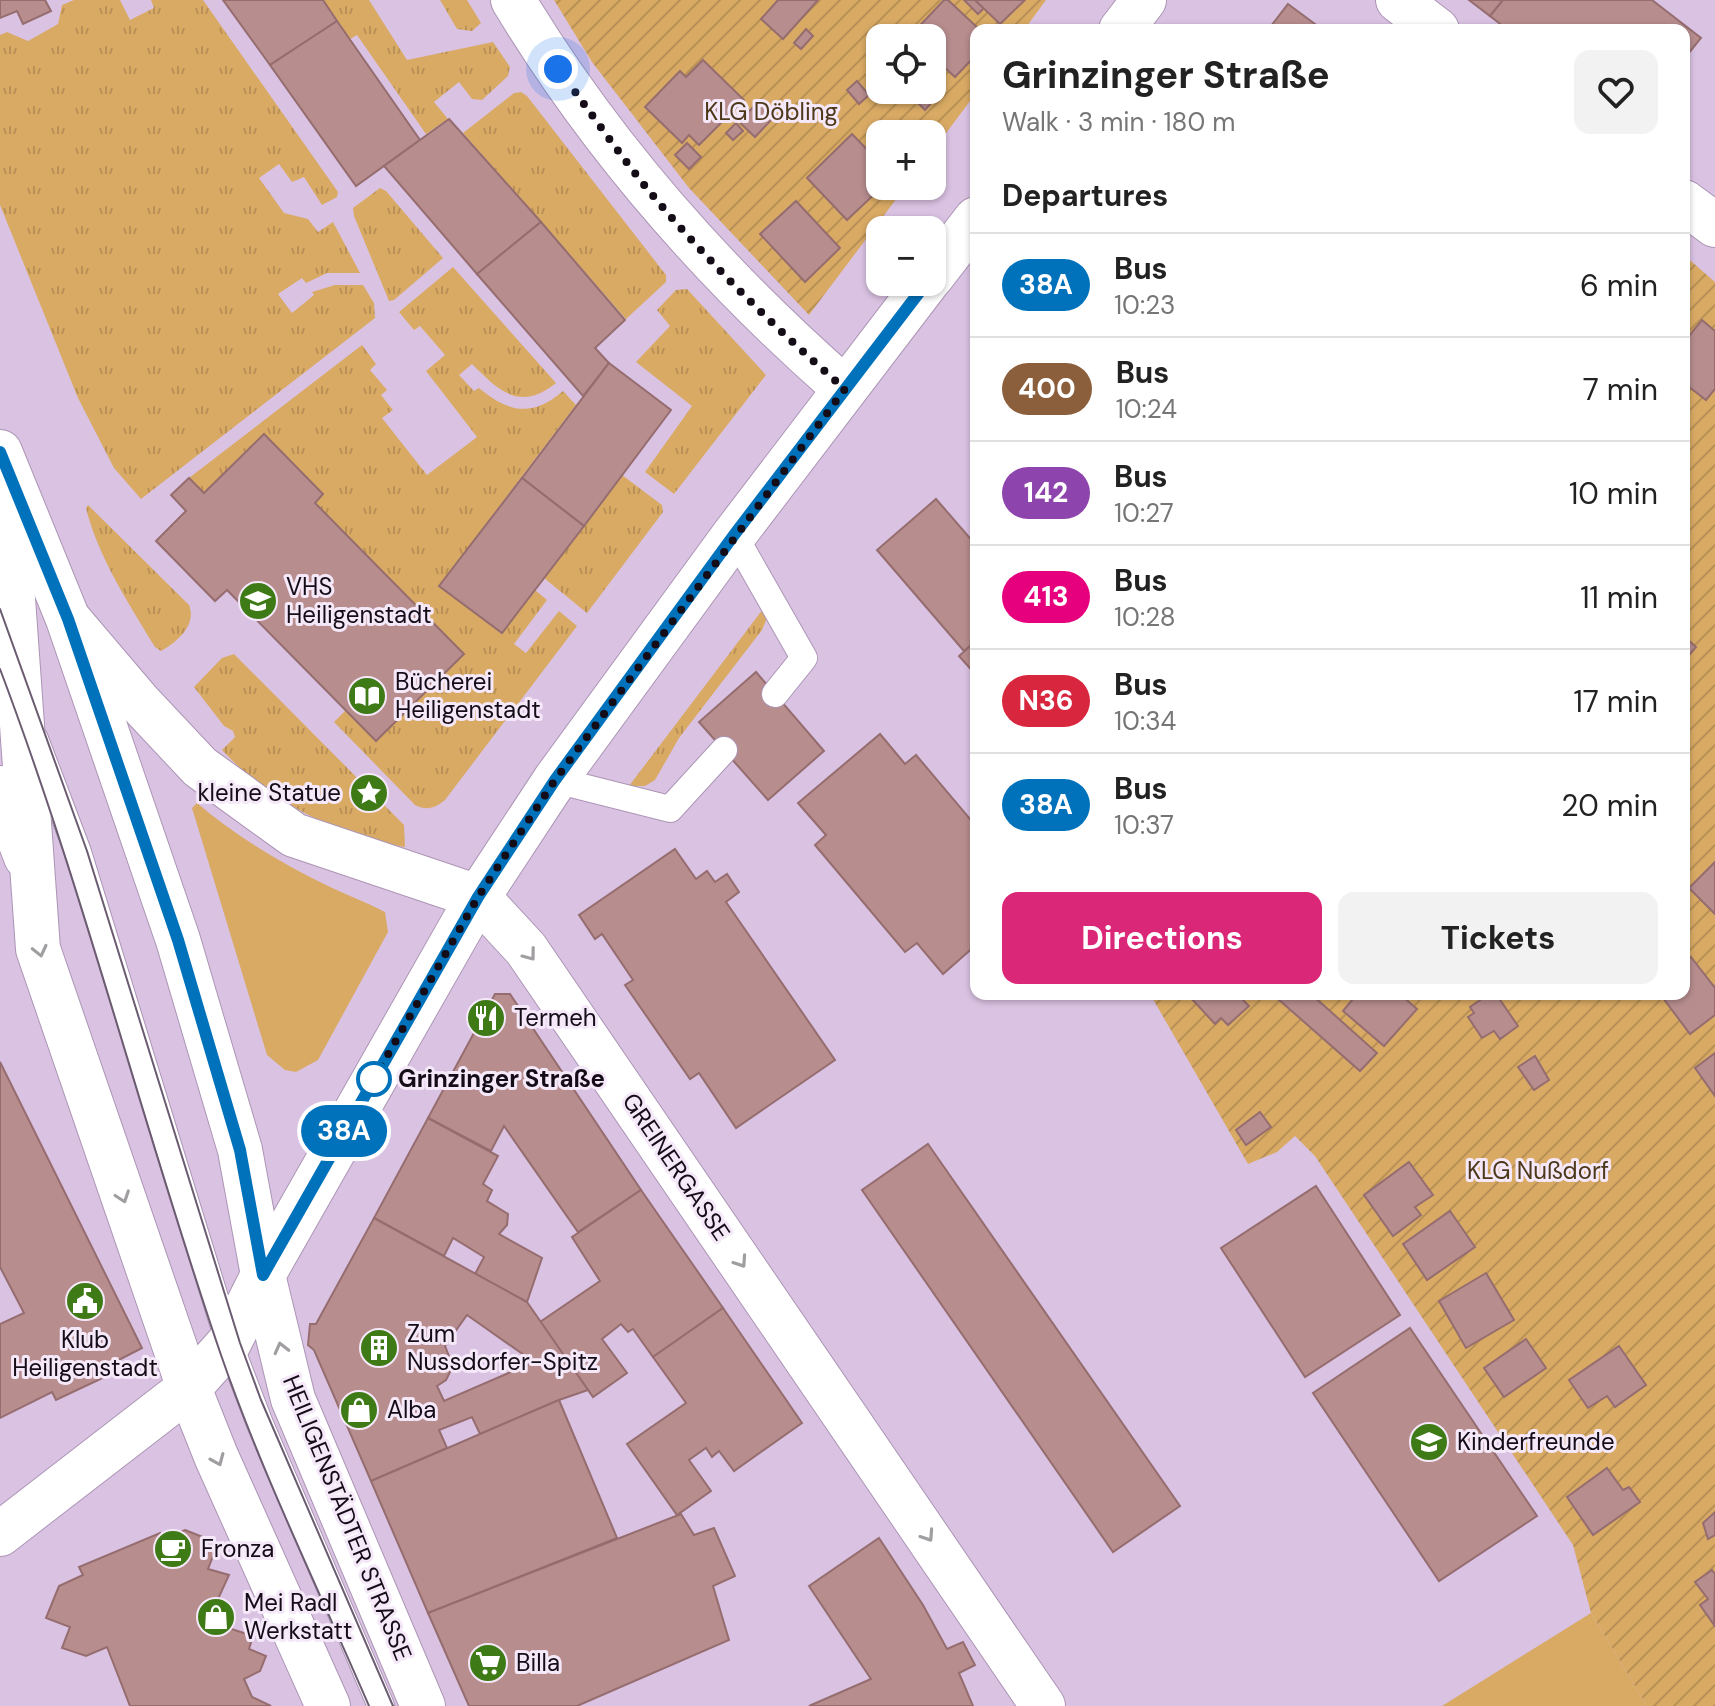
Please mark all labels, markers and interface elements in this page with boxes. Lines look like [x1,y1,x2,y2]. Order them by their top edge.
map controls [866,24,946,296]
button: locate [866,24,946,104]
your location [538,49,578,89]
text: Grinzinger Straße [1002,50,1330,100]
button: heart [1574,50,1658,134]
park label: KLG Döbling [704,96,838,127]
text: Walk · 3 min · 180 m [1002,105,1235,139]
button: + [866,120,946,200]
text: Departures [1002,176,1168,215]
button: − [866,216,946,296]
text: Bus [1114,249,1168,288]
text: 38A [1019,266,1073,303]
text: 6 min [1580,266,1658,305]
text: 10:23 [1114,288,1176,322]
text: Bus [1116,353,1169,392]
text: 400 [1018,370,1076,407]
text: 7 min [1583,370,1658,409]
text: 10:24 [1116,392,1177,426]
text: Bus [1114,457,1168,496]
text: 142 [1024,474,1068,511]
text: 10 min [1569,474,1658,513]
text: 10:27 [1114,496,1174,530]
text: Bus [1114,561,1168,600]
place label: VHS Heiligenstadt [286,571,432,630]
text: 413 [1023,578,1069,615]
text: 11 min [1580,578,1658,617]
school or university icon: VHS Heiligenstadt [237,580,279,622]
text: 10:28 [1114,600,1176,634]
text: Bus [1114,665,1168,704]
place label: Bücherei Heiligenstadt [395,666,541,725]
library icon: Bücherei Heiligenstadt [346,675,388,717]
text: N36 [1018,682,1074,719]
text: 17 min [1573,682,1658,721]
text: 10:34 [1114,704,1176,738]
text: Bus [1114,769,1168,808]
place icon: kleine Statue [348,772,390,814]
place label: kleine Statue [198,777,341,808]
text: 38A [1019,786,1073,823]
text: 20 min [1561,786,1658,825]
text: 10:37 [1114,808,1174,842]
button: Directions [1002,892,1322,984]
button: Tickets [1338,892,1658,984]
one-way arrow [31,944,48,958]
one-way arrow [520,947,534,961]
restaurant icon: Termeh [465,997,507,1039]
place label: Termeh [514,1002,597,1033]
marker: Grinzinger Straße [357,1062,391,1096]
place label: Grinzinger Straße [398,1063,605,1094]
street label: GREINERGASSE [616,1087,737,1247]
line badge: 38A [298,1105,390,1157]
text: 38A [317,1112,371,1149]
park label: KLG Nußdorf [1467,1155,1609,1186]
one-way arrow [114,1189,130,1203]
one-way arrow [731,1253,746,1267]
public building icon: Klub Heiligenstadt [64,1280,106,1322]
place label: Zum Nussdorfer-Spitz [407,1318,598,1377]
place label: Klub Heiligenstadt [12,1324,158,1383]
building icon: Zum Nussdorfer-Spitz [358,1327,400,1369]
one-way arrow [273,1341,290,1355]
street label: HEILIGENSTÄDTER STRASSE [276,1371,419,1665]
shop icon: Alba [338,1389,380,1431]
place label: Alba [387,1394,436,1425]
school or university icon: Kinderfreunde [1408,1421,1450,1463]
place label: Kinderfreunde [1457,1426,1615,1457]
one-way arrow [209,1452,225,1466]
one-way arrow [918,1527,933,1542]
cafe icon: Fronza [152,1528,194,1570]
place label: Fronza [201,1533,274,1564]
place label: Mei Radl Werkstatt [244,1587,352,1646]
shop icon: Mei Radl Werkstatt [195,1596,237,1638]
supermarket icon: Billa [467,1642,509,1684]
place label: Billa [516,1647,560,1678]

